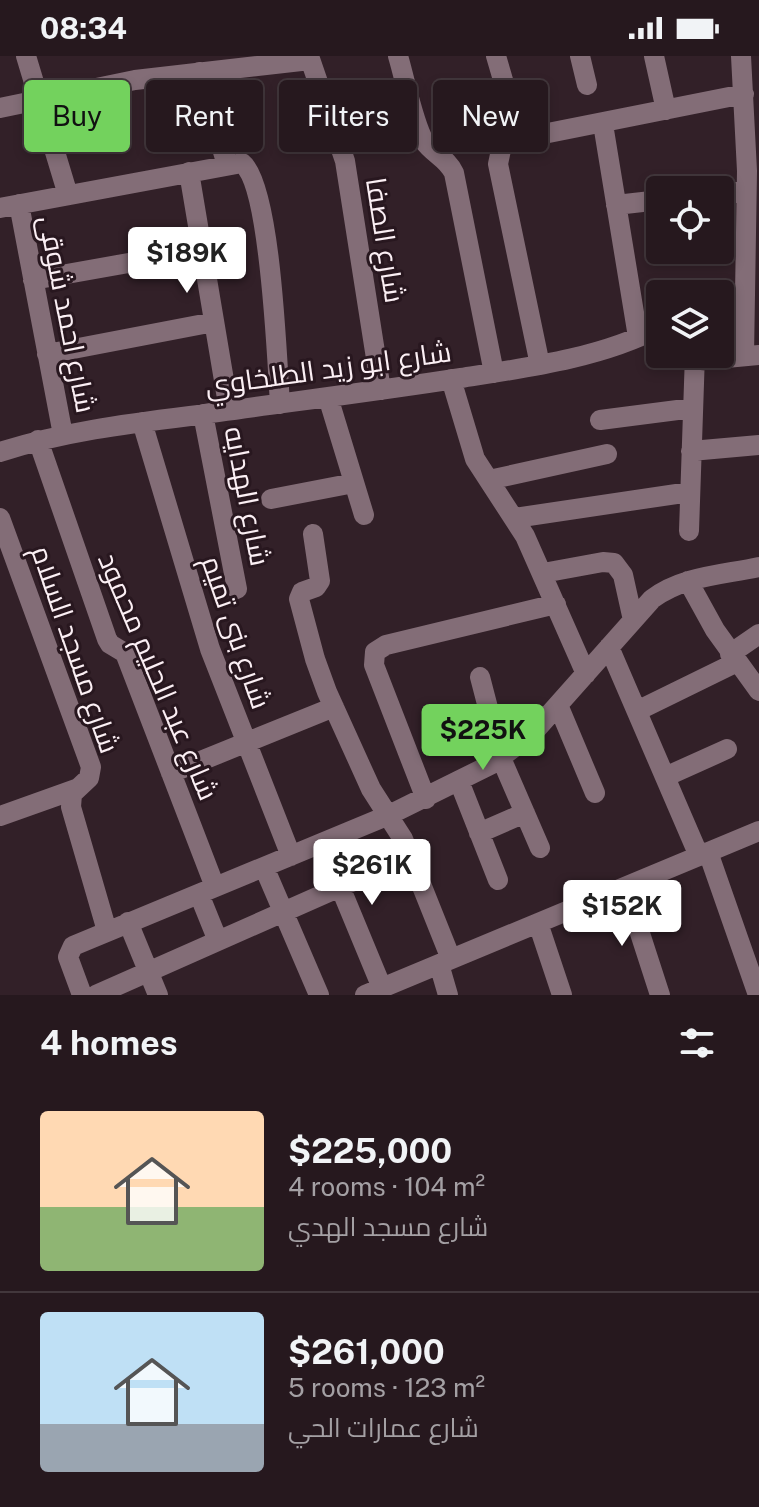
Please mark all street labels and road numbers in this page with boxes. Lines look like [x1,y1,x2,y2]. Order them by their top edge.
street label: شارع الصفا [357,175,412,305]
street label: شارع احمد شوقى [30,213,103,416]
street label: شارع ابو زيد الطلخاوي [203,334,454,408]
street label: شارع الهدايه [215,424,278,569]
street label: شارع مسجد السلام [21,541,127,758]
street label: شارع عبد الحليم محمود [88,547,226,806]
street label: شارع بنى تميم [192,551,279,714]

